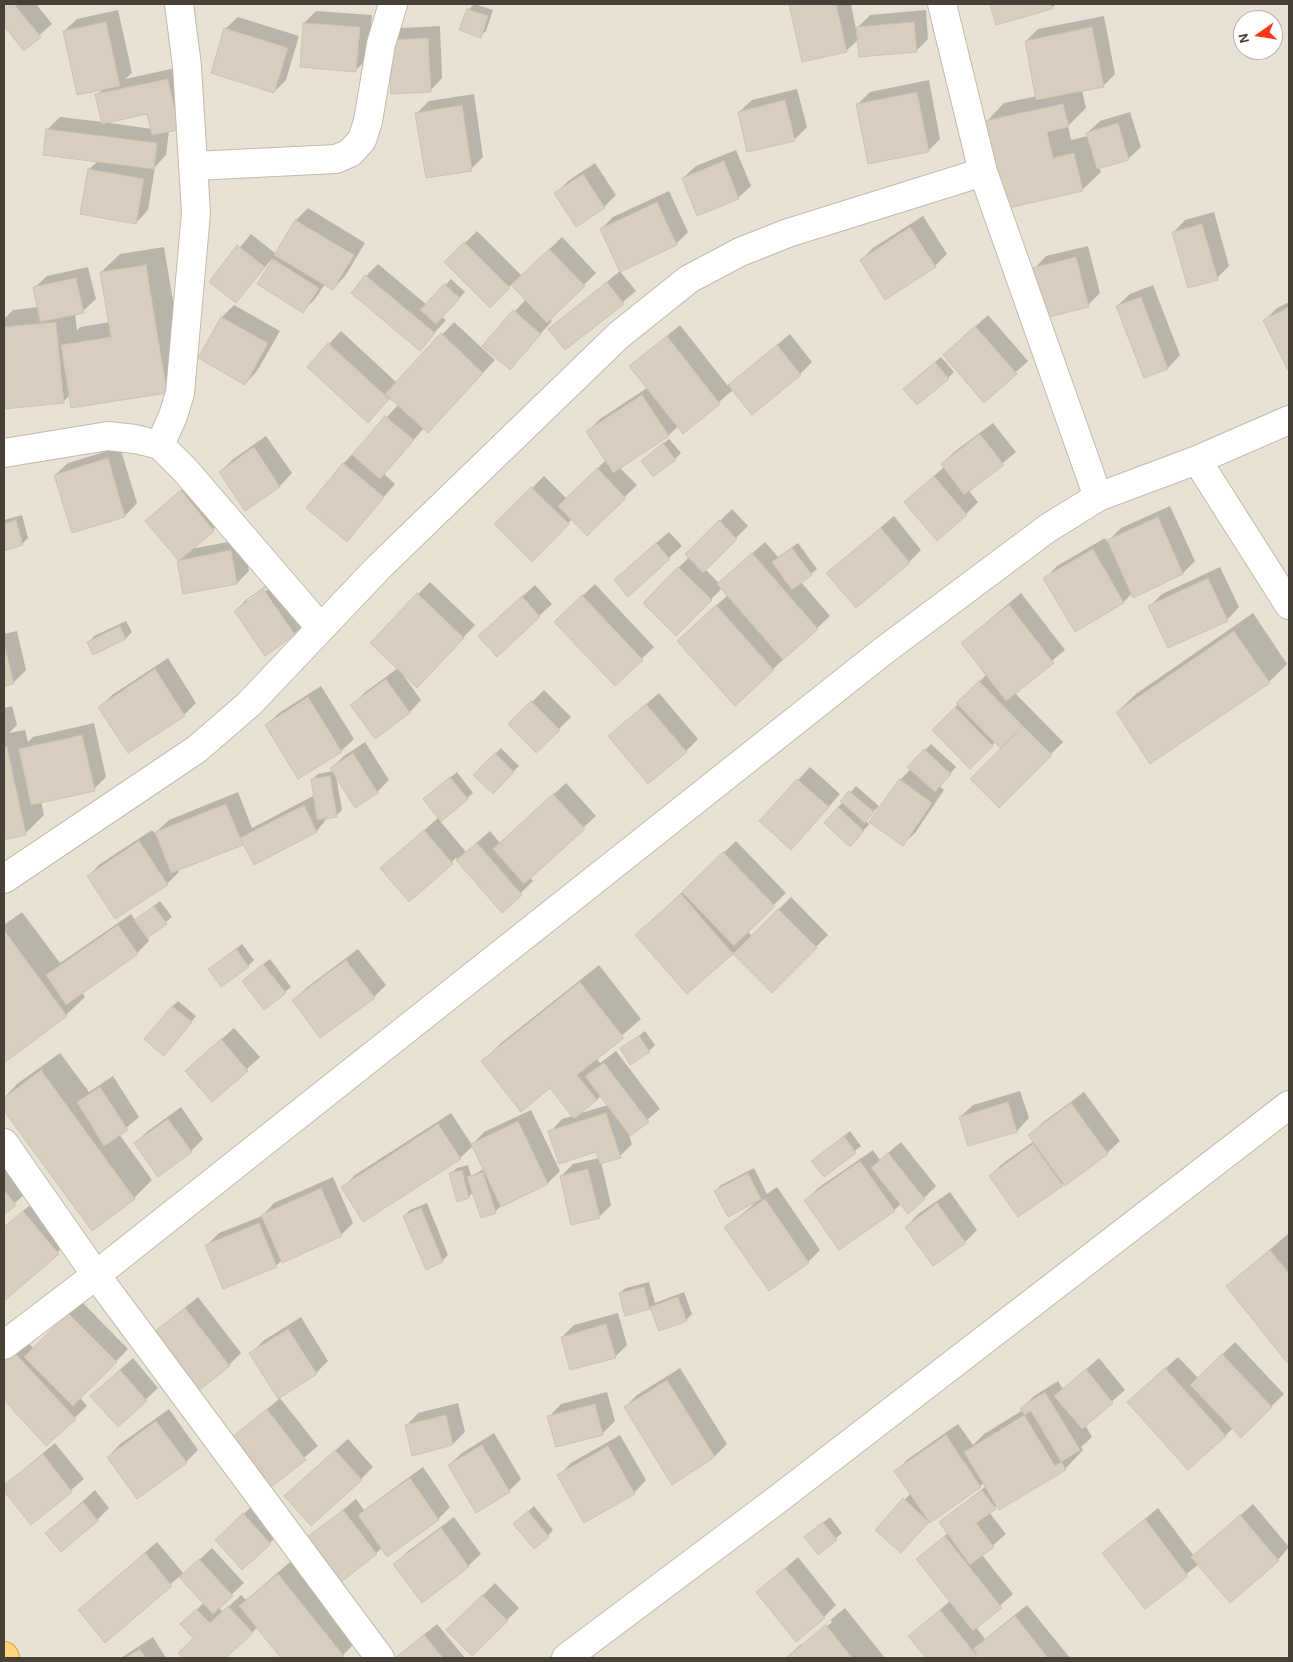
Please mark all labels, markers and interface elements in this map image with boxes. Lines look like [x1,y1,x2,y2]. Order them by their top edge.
north arrow [1233,10,1283,60]
text: N [1236,32,1252,44]

